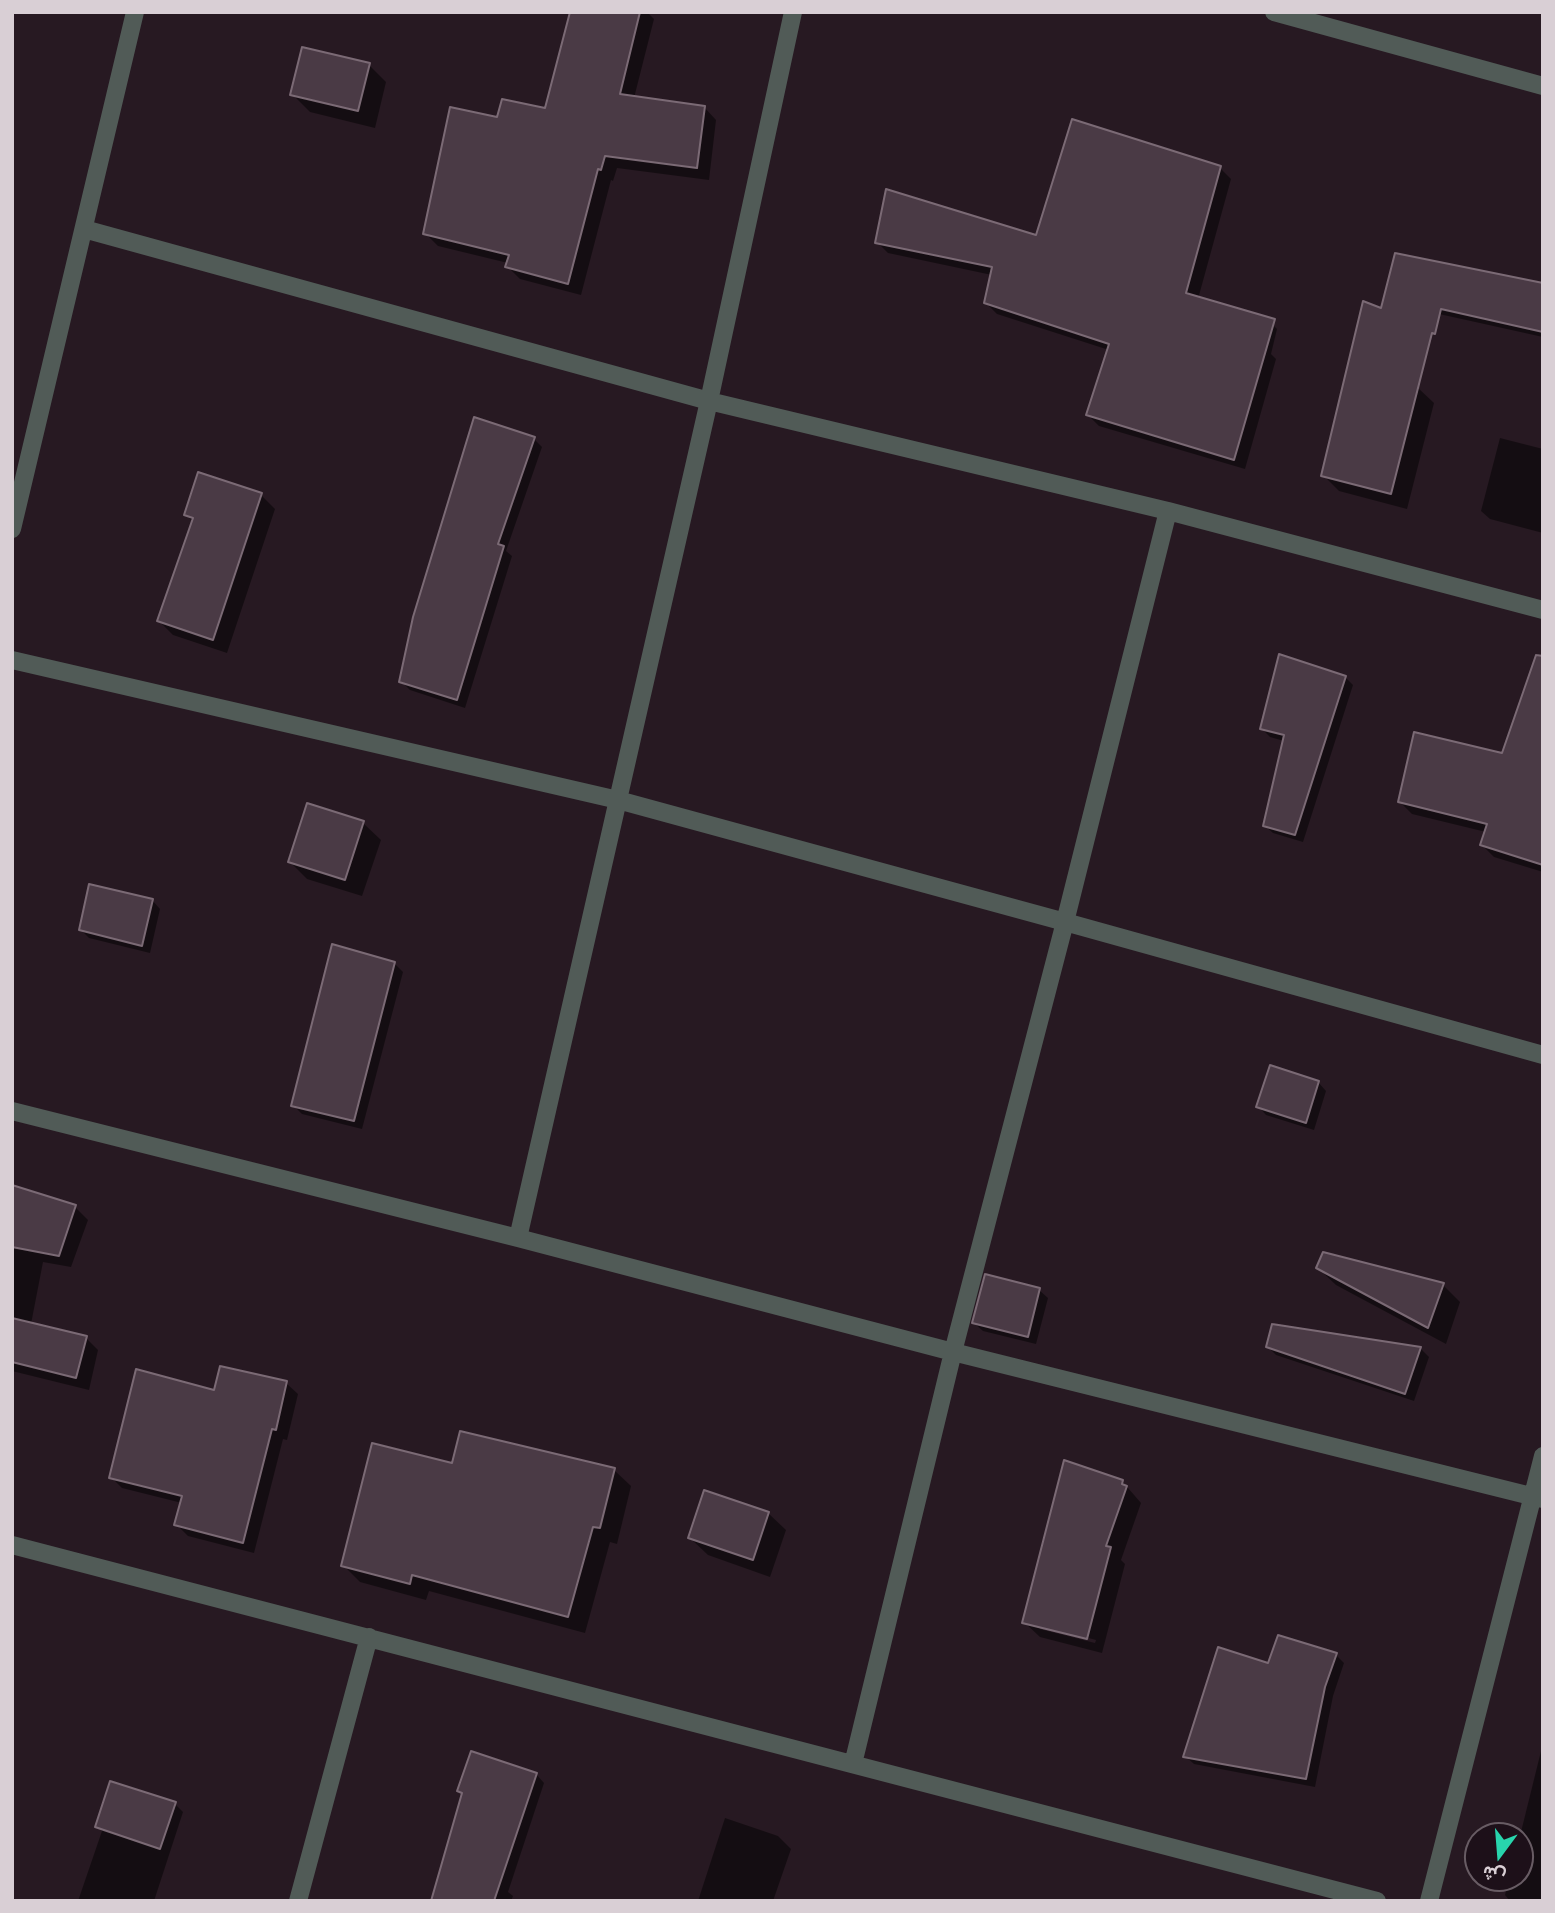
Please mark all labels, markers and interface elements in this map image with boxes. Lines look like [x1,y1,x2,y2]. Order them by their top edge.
north arrow [1464,1822,1534,1892]
text: ش [1479,1862,1508,1890]

